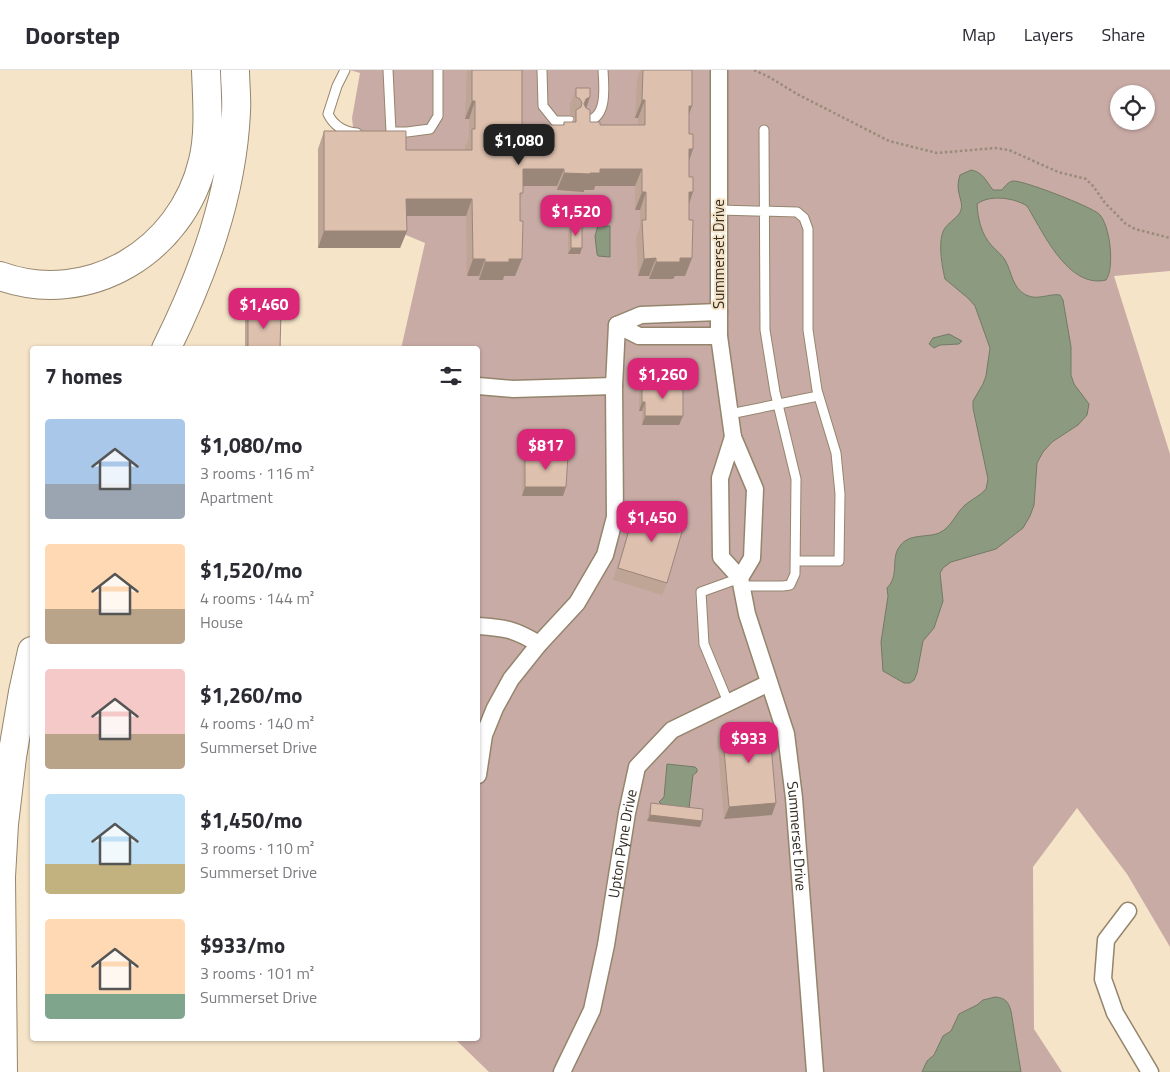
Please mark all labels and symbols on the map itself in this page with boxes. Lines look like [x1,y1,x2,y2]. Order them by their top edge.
pin: $1,080 [478,124,560,166]
pin: $1,520 [535,194,617,237]
street label: Summerset Drive [707,199,730,309]
pin: $1,460 [223,288,305,330]
pin: $1,260 [622,358,704,400]
pin: $817 [516,428,576,471]
pin: $1,450 [611,500,693,543]
pin: $933 [719,722,779,764]
street label: Summerset Drive [781,780,813,892]
street label: Upton Pyne Drive [602,787,643,900]

